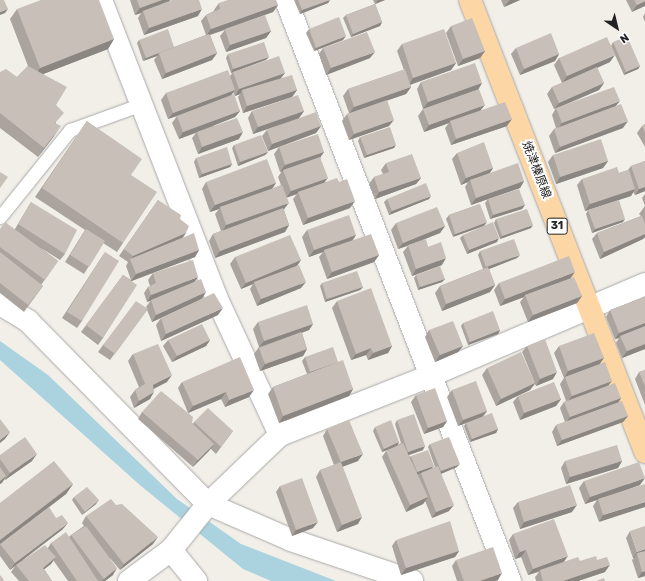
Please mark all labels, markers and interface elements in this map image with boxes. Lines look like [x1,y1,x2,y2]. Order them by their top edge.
north arrow [597,8,637,48]
text: N [617,31,631,46]
street label: 焼津榛原線 [519,139,553,201]
road number: 31 [546,217,568,235]

